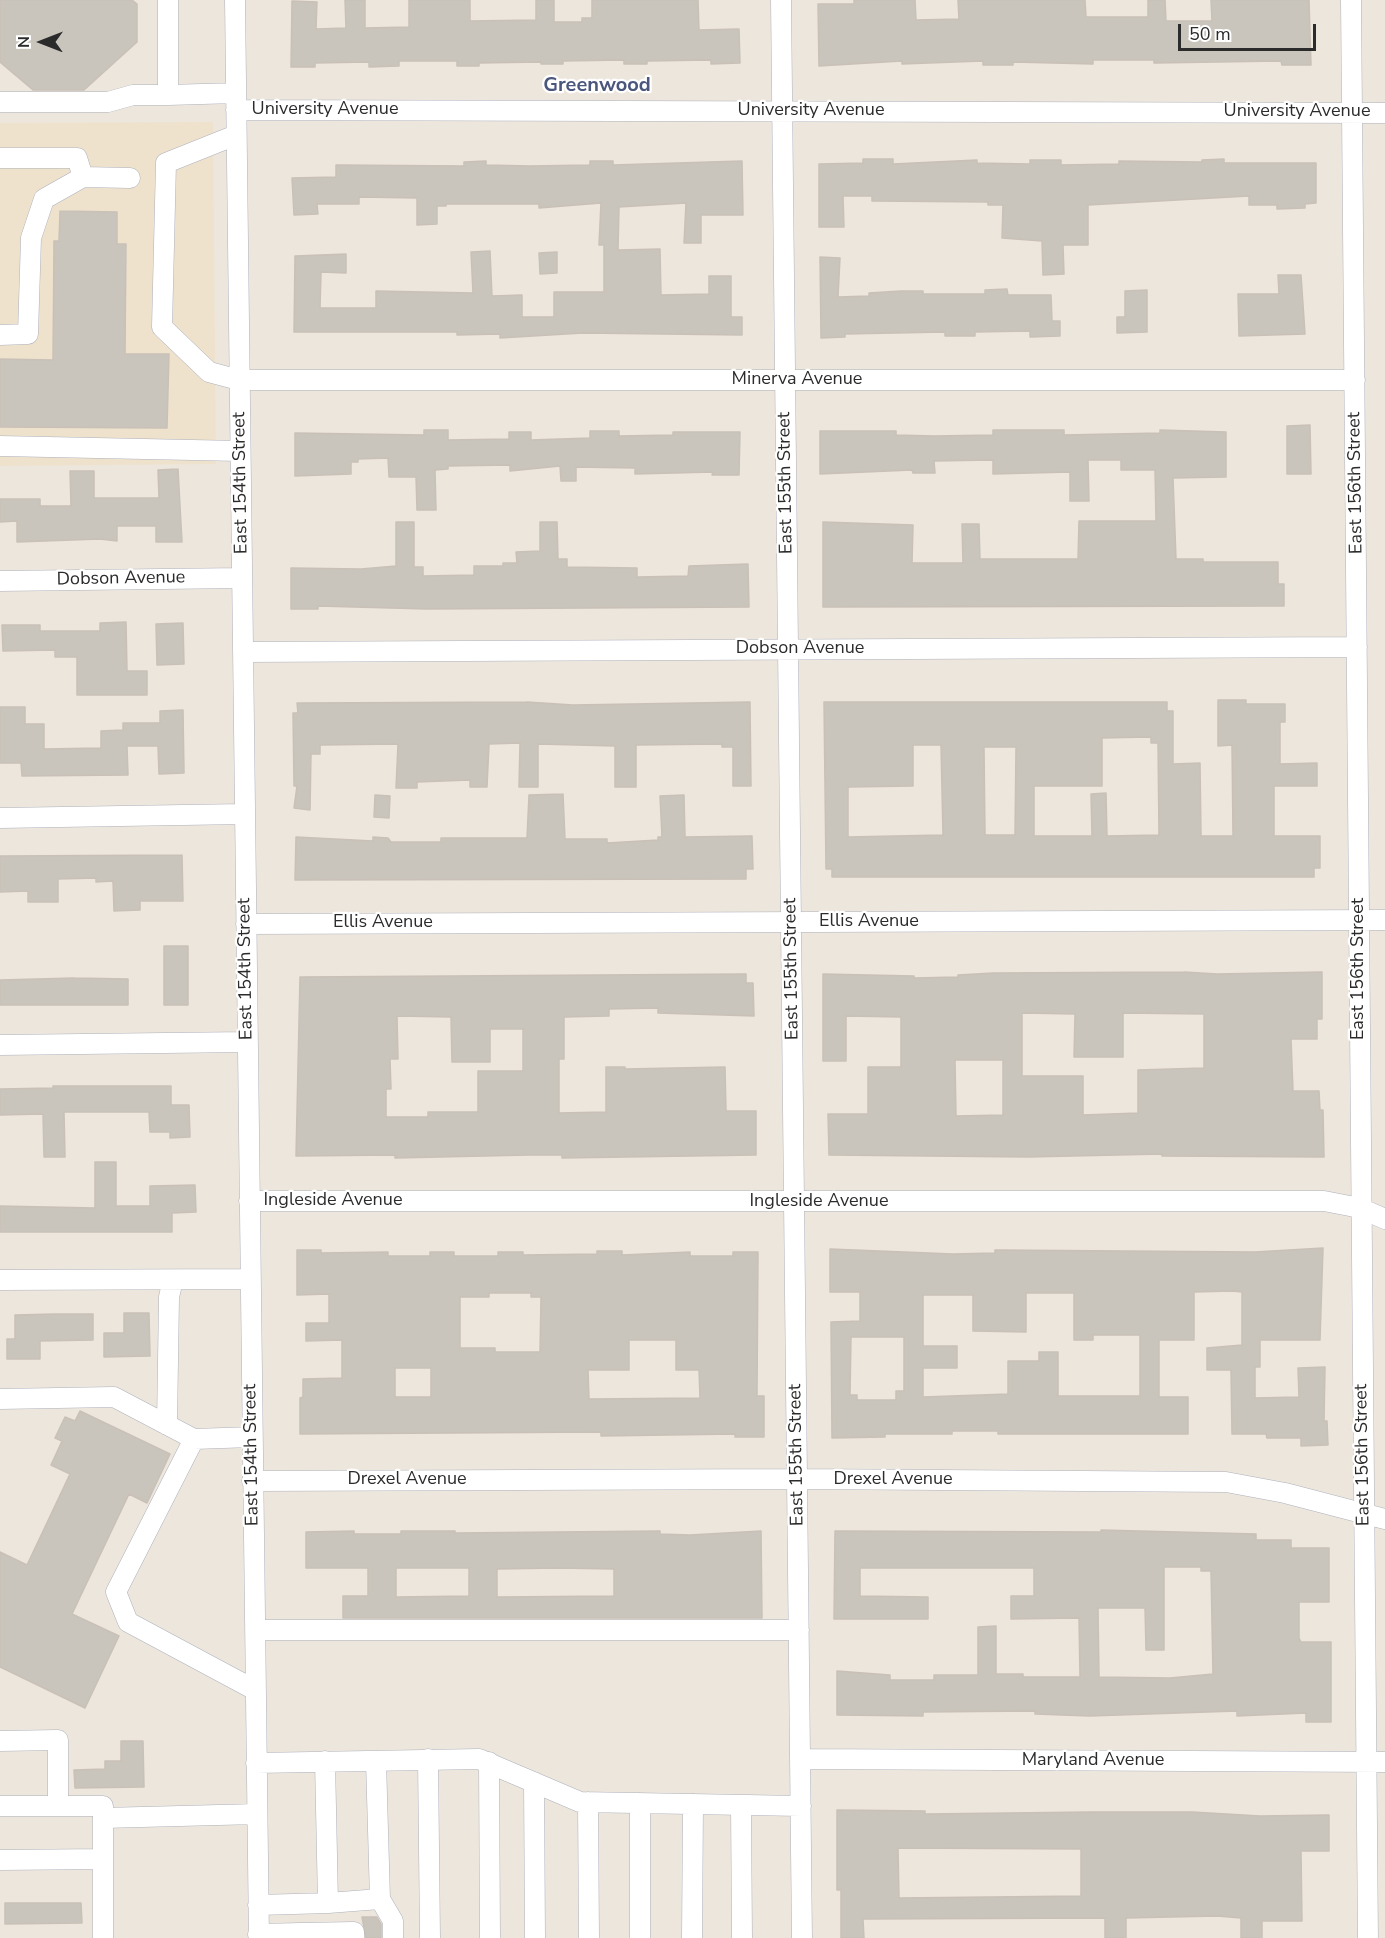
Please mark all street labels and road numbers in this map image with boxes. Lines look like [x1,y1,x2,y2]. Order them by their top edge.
street label: University Avenue [252,99,398,121]
street label: University Avenue [738,100,884,122]
street label: University Avenue [1224,101,1370,123]
street label: Minerva Avenue [732,369,862,391]
street label: East 154th Street [229,412,253,554]
street label: East 155th Street [774,412,798,554]
street label: East 156th Street [1344,412,1368,554]
street label: Dobson Avenue [57,567,185,591]
street label: Dobson Avenue [736,638,864,660]
street label: East 154th Street [234,898,258,1040]
street label: East 155th Street [780,898,804,1040]
street label: East 156th Street [1348,898,1370,1040]
street label: Ellis Avenue [819,911,919,933]
street label: Ellis Avenue [333,912,433,934]
street label: Ingleside Avenue [264,1190,402,1212]
street label: Ingleside Avenue [750,1191,888,1213]
street label: East 154th Street [240,1384,264,1526]
street label: East 155th Street [785,1384,809,1526]
street label: East 156th Street [1351,1384,1375,1526]
street label: Drexel Avenue [347,1469,467,1491]
street label: Drexel Avenue [833,1469,953,1491]
street label: Maryland Avenue [1022,1750,1164,1772]

